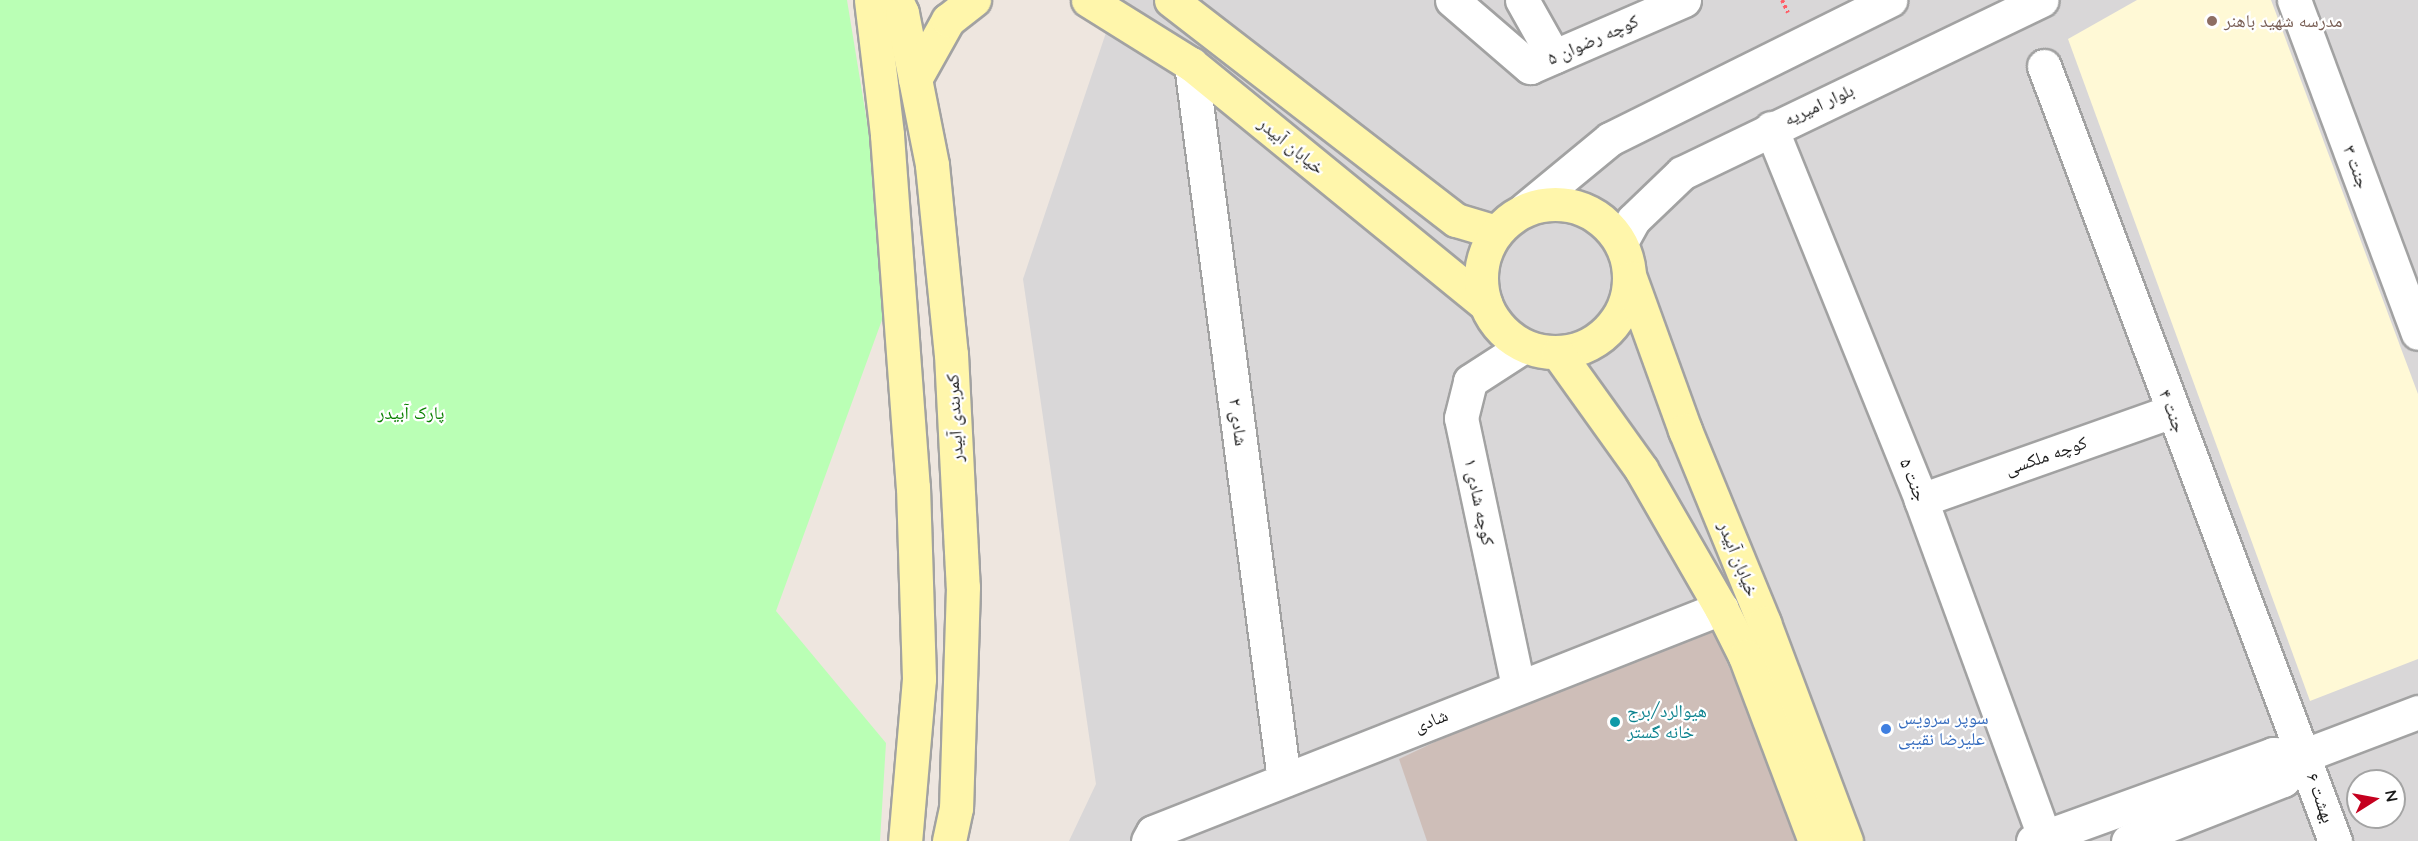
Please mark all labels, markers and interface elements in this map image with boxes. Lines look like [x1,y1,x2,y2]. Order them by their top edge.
street label: کوچه رضوان ۵ [1544,10,1642,70]
place label: مدرسه شهید باهنر [2224,10,2342,32]
marker: مدرسه شهید باهنر [2205,14,2219,28]
street label: بلوار امیریه [1781,79,1857,131]
street label: خیابان آبیدر [1254,113,1328,179]
street label: جنت ۳ [2338,142,2374,192]
street label: کمربندی آبیدر [942,373,968,463]
street label: جنت ۴ [2154,386,2190,436]
street label: شادی ۲ [1224,397,1252,447]
park label: پارک آبیدر [378,402,444,424]
street label: کوچه ملکسی [2002,432,2090,480]
street label: جنت ۵ [1895,455,1931,505]
street label: کوچه شادی ۱ [1459,457,1499,547]
street label: خیابان آبیدر [1713,518,1763,600]
place label: هیوالرد/برج خانه گستر [1627,701,1707,744]
street label: شادی [1411,704,1451,738]
place label: سوپر سرویس علیرضا نقیبی [1898,708,1989,750]
marker: هیوالرد/برج خانه گستر [1608,715,1622,729]
marker: سوپر سرویس علیرضا نقیبی [1879,722,1893,736]
north arrow [2346,769,2406,829]
street label: بهشت ۶ [2301,770,2339,826]
text: N [2381,788,2403,804]

